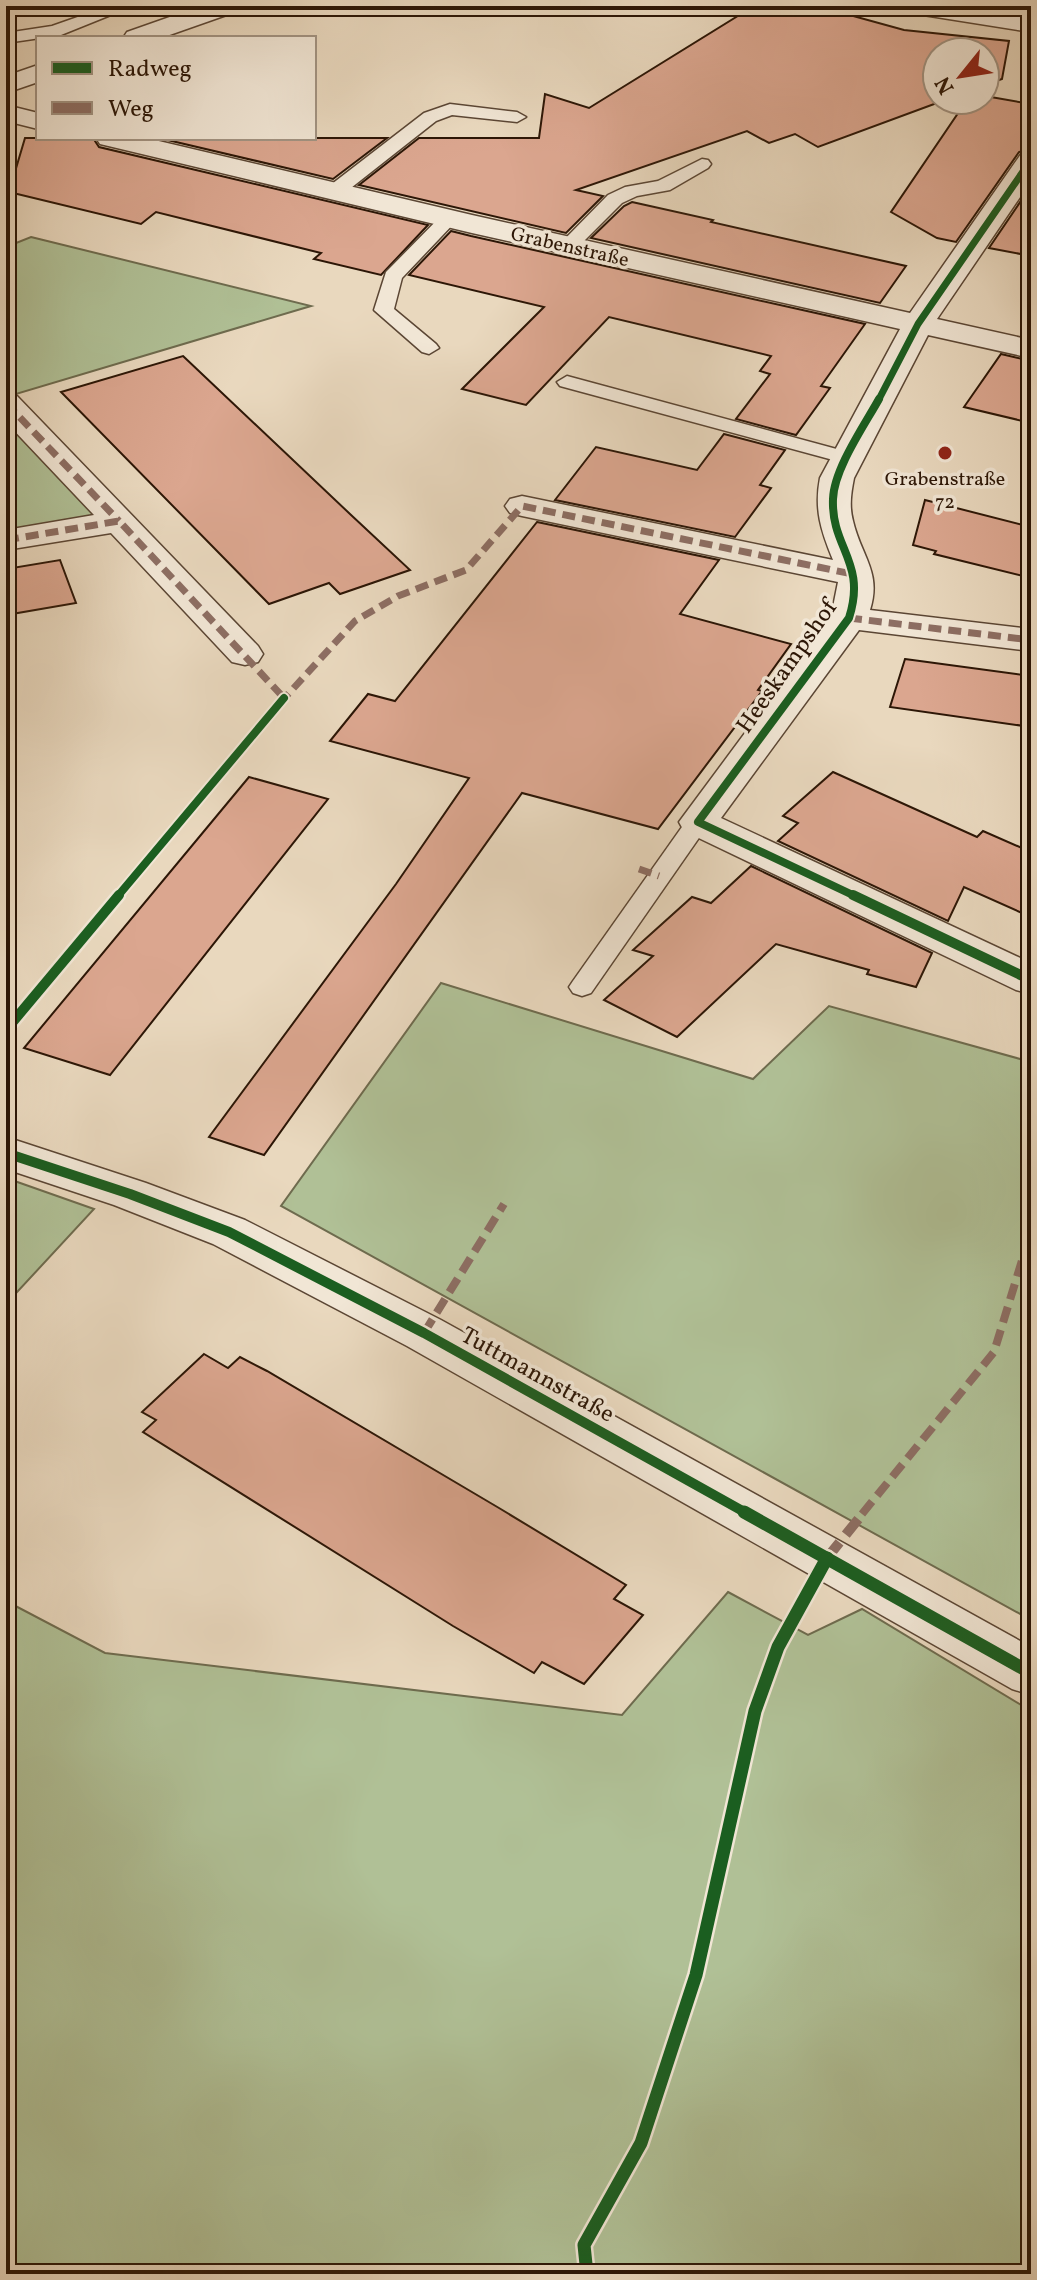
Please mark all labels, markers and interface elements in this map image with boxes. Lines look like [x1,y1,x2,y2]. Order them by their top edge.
legend [36,36,316,140]
north arrow [921,36,1001,116]
text: Radweg [108,53,192,87]
text: N [928,70,963,99]
text: Weg [108,93,154,127]
street label: Grabenstraße [508,221,631,275]
marker: Grabenstraße 72 [936,444,954,462]
place label: Grabenstraße 72 [885,466,1005,517]
street label: Heeskampshof [729,591,848,741]
street label: Tuttmannstraße [454,1319,620,1432]

